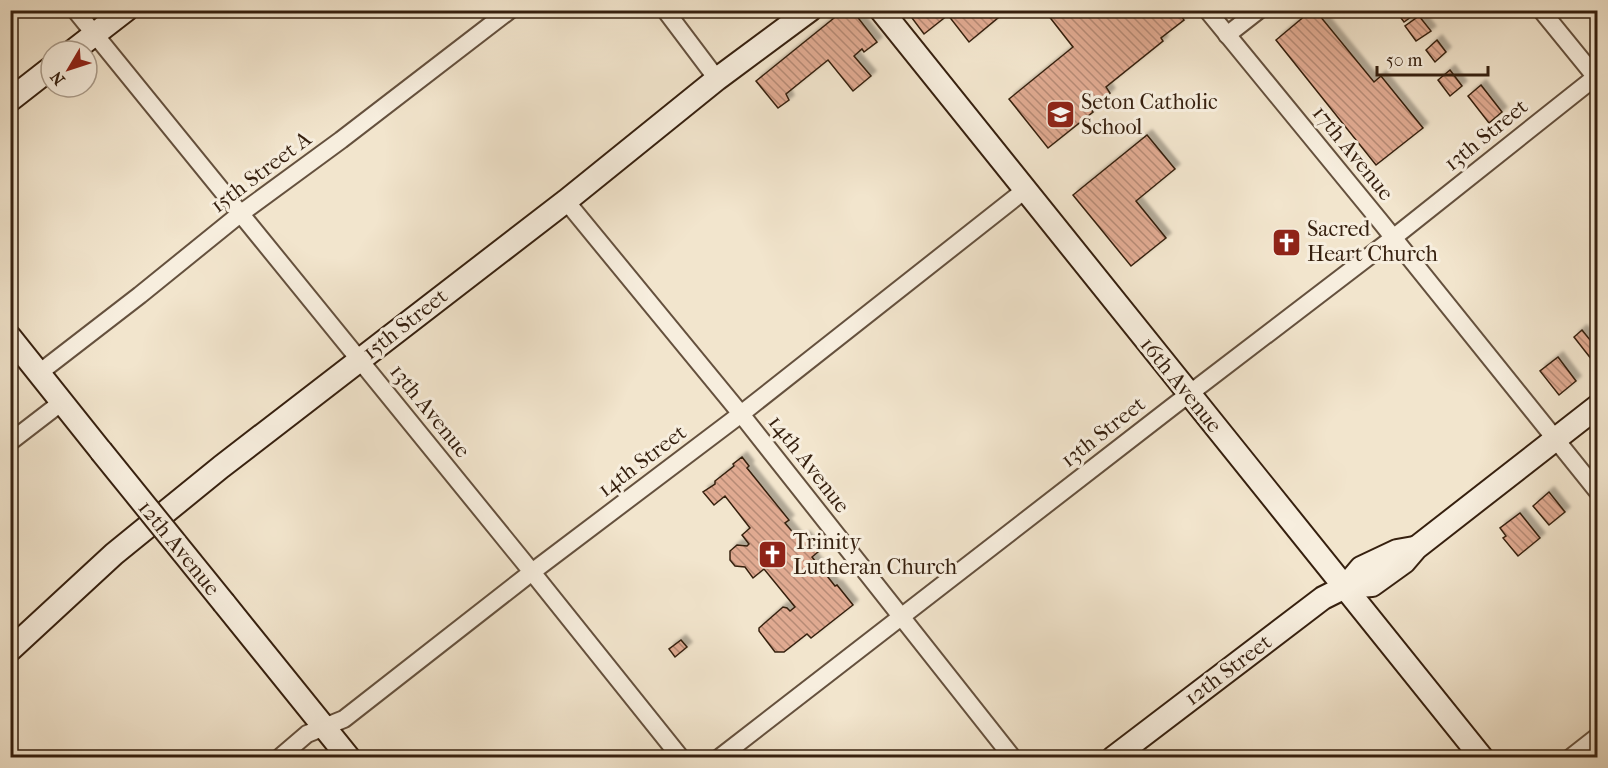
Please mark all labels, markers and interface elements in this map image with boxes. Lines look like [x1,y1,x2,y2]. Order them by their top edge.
north arrow [39,39,99,99]
scale bar [1377,39,1488,77]
text: 50 m [1386,50,1423,71]
text: N [46,67,69,89]
place label: Seton Catholic School [1081,89,1218,140]
street label: 13th Street [1439,93,1533,177]
school or university icon: Seton Catholic School [1044,99,1076,131]
street label: 17th Avenue [1307,100,1399,206]
street label: 15th Street A [206,125,317,218]
place label: Sacred Heart Church [1307,216,1438,267]
church icon: Sacred Heart Church [1270,226,1302,258]
street label: 15th Street [357,283,453,365]
street label: 16th Avenue [1135,332,1228,438]
street label: 13th Avenue [384,359,476,463]
street label: 13th Street [1056,391,1150,473]
street label: 14th Avenue [763,410,855,518]
street label: 14th Street [593,419,691,503]
street label: 12th Avenue [133,495,225,601]
place label: Trinity Lutheran Church [793,529,958,580]
church icon: Trinity Lutheran Church [756,539,788,571]
street label: 12th Street [1179,629,1277,711]

